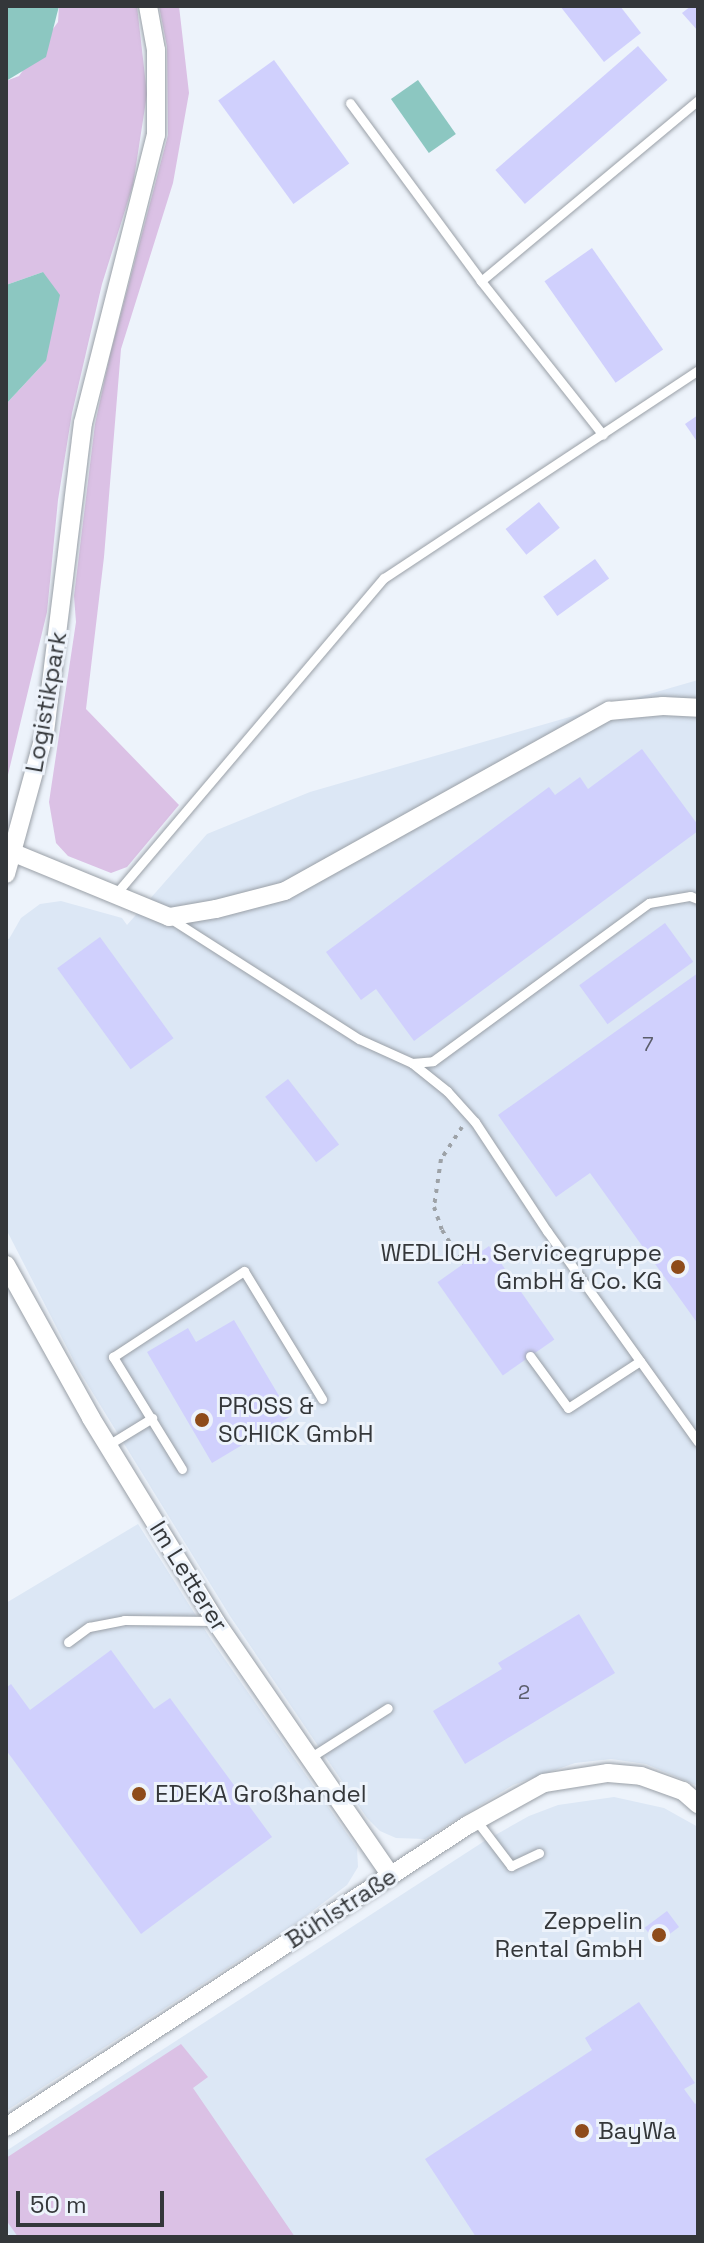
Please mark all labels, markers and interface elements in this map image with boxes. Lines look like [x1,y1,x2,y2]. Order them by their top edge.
street label: Logistikpark [19,629,73,775]
house number: 7 [642,1032,654,1056]
place label: WEDLICH. Servicegruppe GmbH & Co. KG [380,1239,662,1295]
marker: WEDLICH. Servicegruppe GmbH & Co. KG [669,1258,687,1276]
place label: PROSS & SCHICK GmbH [218,1392,374,1448]
marker: PROSS & SCHICK GmbH [193,1411,211,1429]
street label: Im Letterer [144,1515,234,1637]
house number: 2 [518,1680,530,1704]
place label: EDEKA Großhandel [155,1780,367,1808]
marker: EDEKA Großhandel [130,1785,148,1803]
street label: Bühlstraße [280,1862,402,1954]
place label: Zeppelin Rental GmbH [495,1907,643,1963]
marker: Zeppelin Rental GmbH [650,1926,668,1944]
place label: BayWa [598,2117,677,2145]
marker: BayWa [573,2122,591,2140]
scale bar [20,2175,168,2225]
text: 50 m [30,2189,87,2220]

